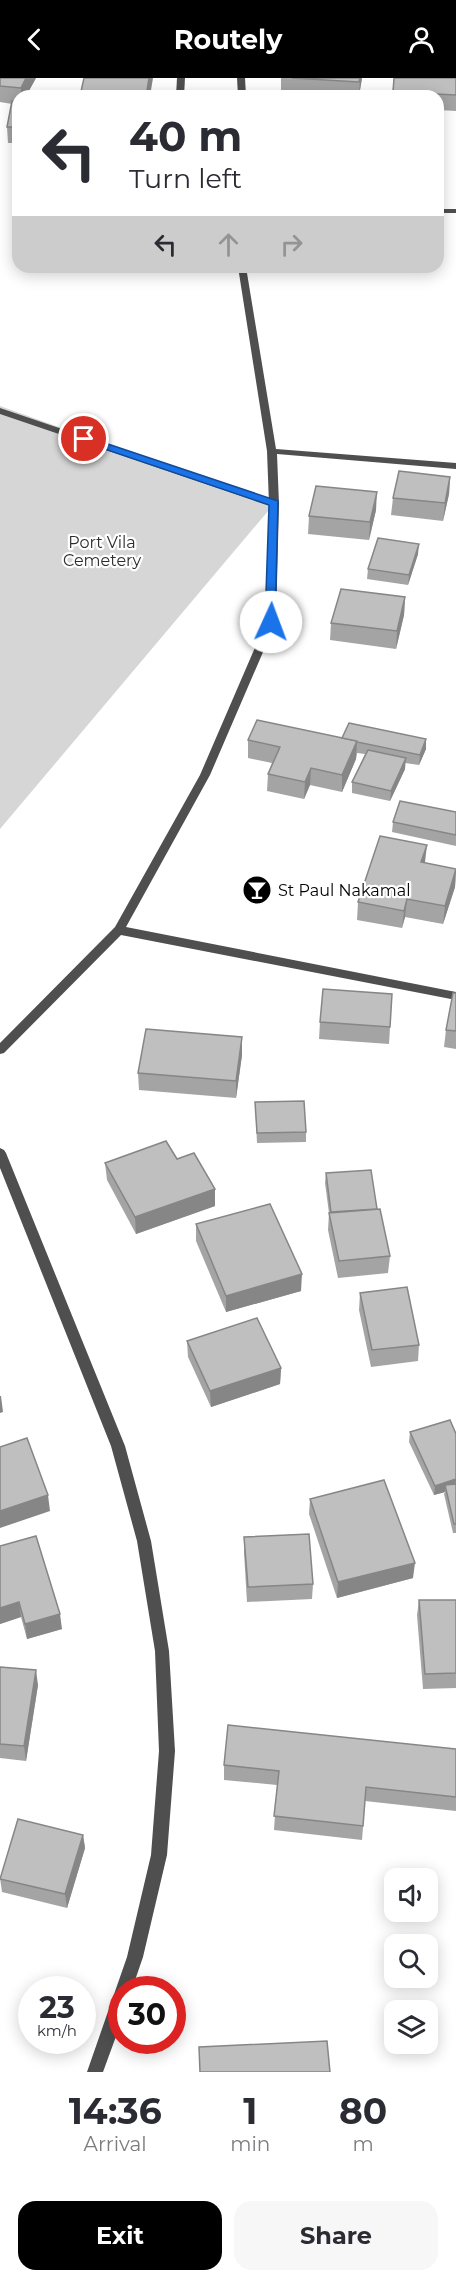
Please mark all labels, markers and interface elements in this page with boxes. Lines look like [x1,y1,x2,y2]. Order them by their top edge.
icon: back [18,23,51,56]
text: Routely [174,23,282,56]
icon: person [405,23,438,56]
text: 40 m [129,110,242,162]
icon: left [30,114,108,192]
text: Turn left [129,162,242,195]
icon: left [149,228,182,261]
icon: ahead [212,228,245,261]
icon: right [275,228,308,261]
pin [58,413,109,464]
icon: arrive [67,422,100,455]
park label: Port Vila Cemetery [63,533,141,570]
position arrow [239,590,303,654]
bar icon: St Paul Nakamal [241,874,273,906]
place label: St Paul Nakamal [278,881,410,900]
map controls [384,1868,438,2054]
button: sound [384,1868,438,1922]
button: search [384,1934,438,1988]
speed limit sign: 30 [108,1976,186,2054]
text: 23 [39,1989,75,2026]
button: layers [384,2000,438,2054]
text: km/h [37,2021,77,2040]
text: 14:36 [69,2089,162,2133]
text: 1 [243,2089,257,2133]
text: 80 [339,2089,387,2133]
text: Arrival [84,2132,147,2156]
text: min [230,2132,270,2156]
text: m [353,2132,374,2156]
button: Exit [18,2201,222,2270]
button: Share [234,2201,438,2270]

